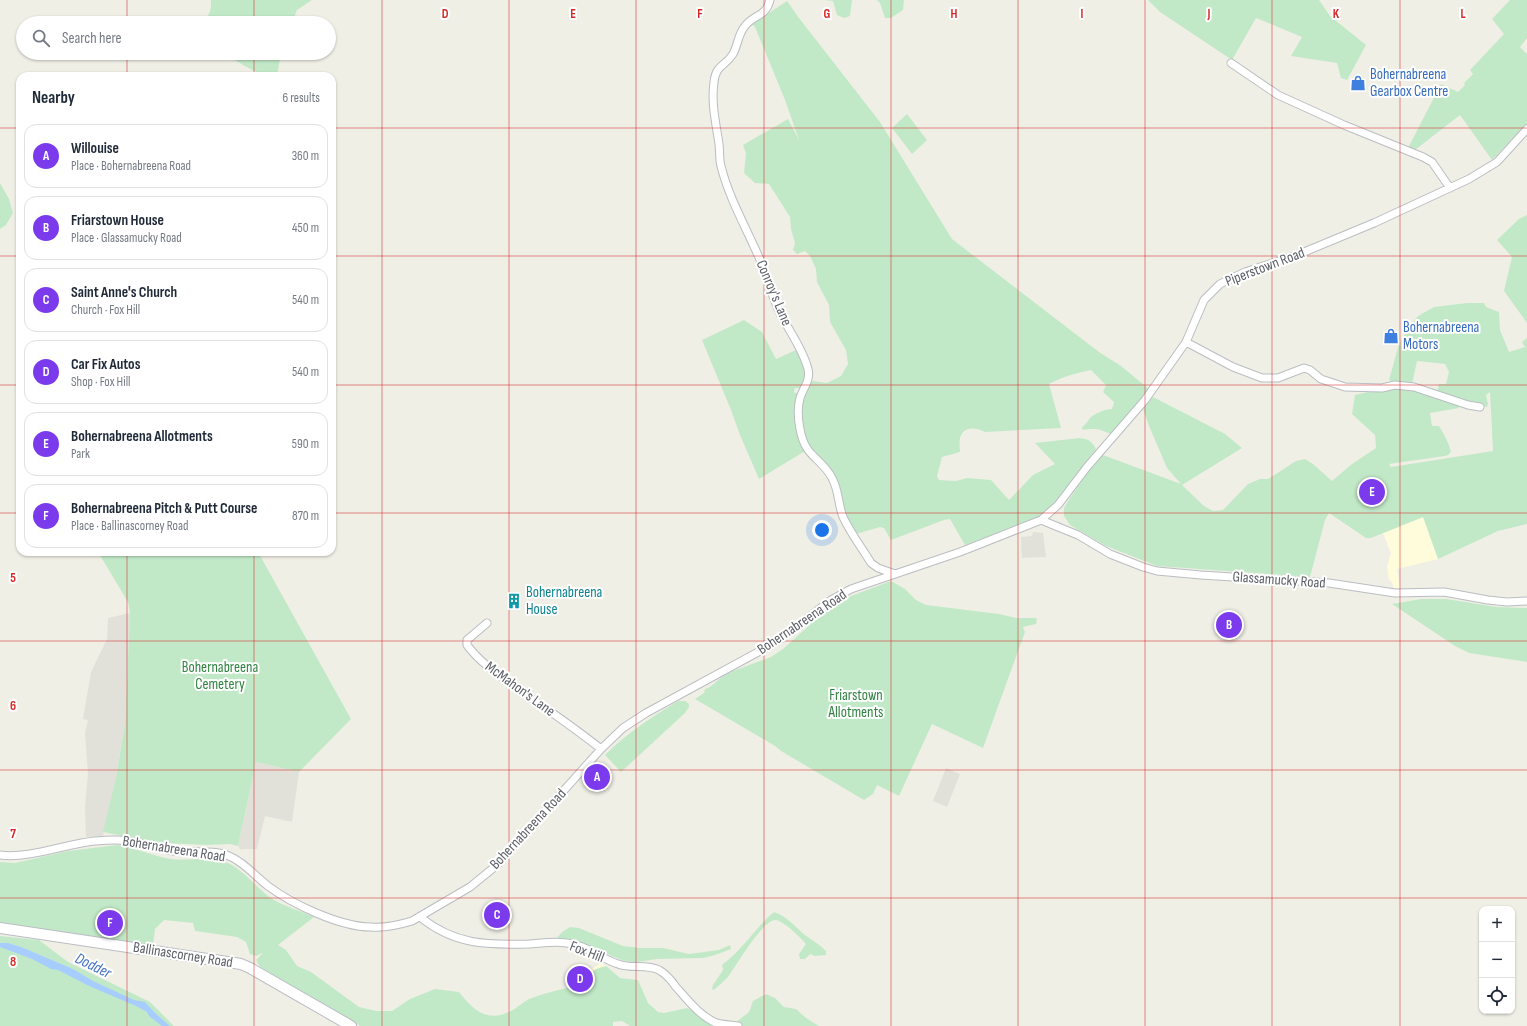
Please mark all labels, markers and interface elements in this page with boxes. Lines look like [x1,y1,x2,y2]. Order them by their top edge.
text: D [442,6,449,22]
text: E [570,6,576,22]
text: F [697,6,703,22]
text: G [824,6,831,22]
text: H [951,6,958,22]
text: I [1081,6,1084,22]
text: J [1207,6,1211,22]
text: K [1333,6,1340,22]
text: L [1460,6,1466,22]
search box [16,16,336,60]
icon: search [30,27,52,49]
text: Search here [62,29,122,48]
place label: Bohernabreena Gearbox Centre [1370,65,1448,101]
shop icon: Bohernabreena Gearbox Centre [1349,74,1367,92]
text: Nearby [32,88,75,108]
text: 6 results [282,90,320,106]
text: Willouise [71,139,119,158]
text: A [43,148,49,164]
text: 360 m [292,148,319,164]
text: Place · Bohernabreena Road [71,158,191,174]
text: Friarstown House [71,211,164,230]
text: B [43,220,49,236]
text: 450 m [292,220,319,236]
text: Place · Glassamucky Road [71,230,182,246]
street label: Piperstown Road [1223,243,1307,291]
street label: Conroy's Lane [752,257,796,329]
text: Saint Anne's Church [71,283,177,302]
text: C [43,292,49,308]
text: 540 m [292,292,319,308]
text: Church · Fox Hill [71,302,140,318]
place label: Bohernabreena Motors [1403,318,1480,354]
shop icon: Bohernabreena Motors [1382,327,1400,345]
text: Car Fix Autos [71,355,140,374]
text: D [43,364,49,380]
text: 540 m [292,364,319,380]
text: Shop · Fox Hill [71,374,130,390]
text: Bohernabreena Allotments [71,427,213,446]
text: E [43,436,49,452]
text: 590 m [292,436,319,452]
text: Park [71,446,90,462]
pin: E [1359,477,1385,507]
text: Bohernabreena Pitch & Putt Course [71,499,257,518]
text: F [43,508,49,524]
text: 870 m [292,508,319,524]
text: Place · Ballinascorney Road [71,518,188,534]
your location [812,520,832,540]
street label: Glassamucky Road [1232,567,1326,593]
text: 5 [10,570,16,586]
place label: Bohernabreena House [526,583,603,619]
street label: Bohernabreena Road [754,585,850,659]
building icon: Bohernabreena House [505,592,523,610]
pin: B [1216,610,1242,640]
street label: McMahon's Lane [481,657,559,721]
park label: Bohernabreena Cemetery [182,658,258,694]
park label: Friarstown Allotments [827,686,884,722]
text: 6 [10,698,16,714]
pin: A [584,762,610,792]
street label: Bohernabreena Road [486,785,570,873]
text: 7 [10,826,16,842]
street label: Bohernabreena Road [121,831,227,867]
pin: C [484,900,510,930]
map controls [1479,906,1515,1014]
button: + [1479,906,1515,942]
pin: F [97,908,123,938]
street label: Fox Hill [567,937,607,967]
street label: Ballinascorney Road [132,938,234,972]
button: − [1479,942,1515,978]
water label: Dodder [72,949,115,983]
text: 8 [10,954,16,970]
pin: D [567,964,593,994]
button: locate [1479,978,1515,1014]

